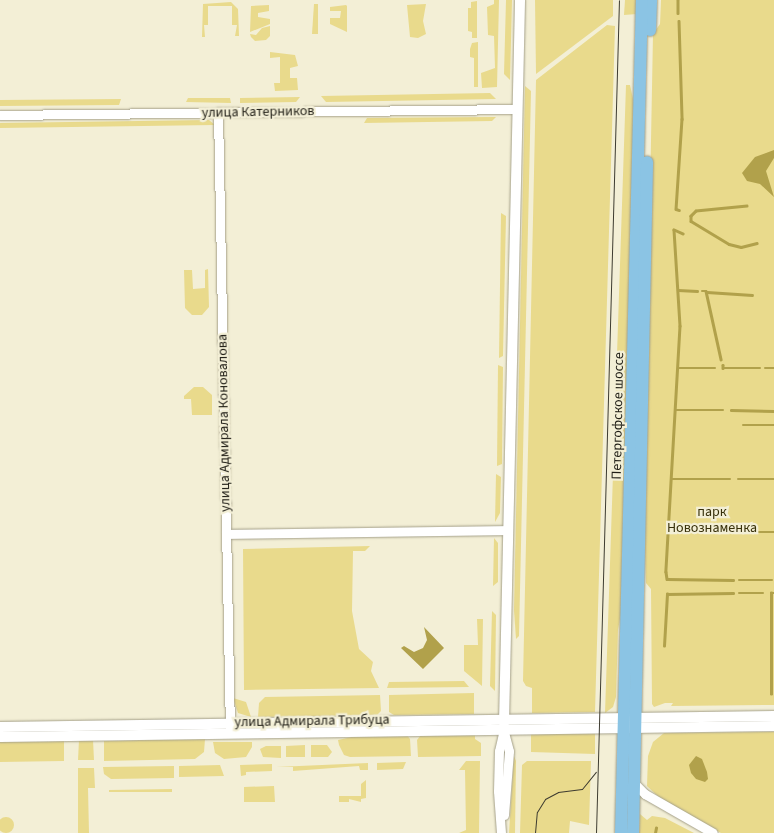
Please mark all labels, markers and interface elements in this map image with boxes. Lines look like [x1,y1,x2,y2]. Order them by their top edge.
street label: улица Катерников [202,103,314,121]
street label: улица Адмирала Коновалова [214,334,234,512]
street label: Петергофское шоссе [608,352,628,480]
park label: парк Новознаменка [667,504,757,536]
street label: улица Адмирала Трибуца [234,711,390,731]

